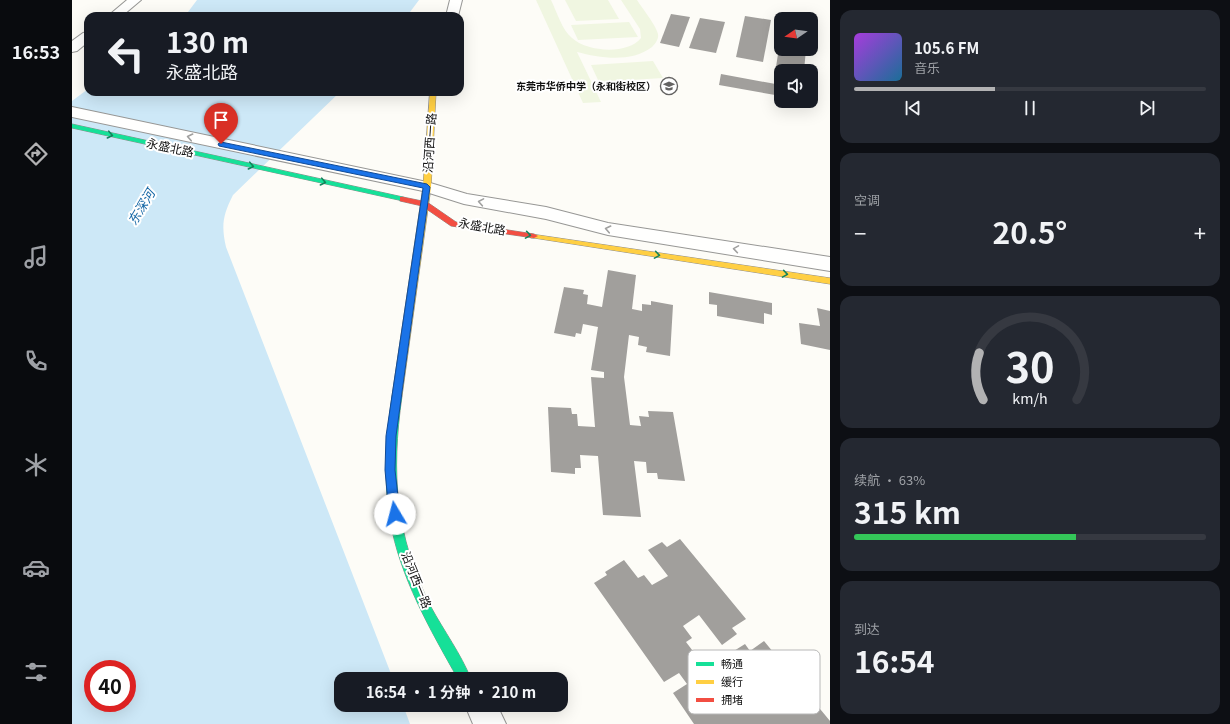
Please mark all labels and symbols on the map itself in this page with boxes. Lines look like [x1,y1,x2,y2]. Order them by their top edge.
north arrow [774,12,818,56]
school or university icon: 东莞市华侨中学（永和街校区） [659,76,679,96]
place label: 东莞市华侨中学（永和街校区） [516,78,656,93]
pin [204,103,238,144]
street label: 沿河西一路 [418,112,439,173]
one-way arrow [107,130,113,138]
street label: 永盛北路 [145,133,196,160]
one-way arrow [186,134,193,142]
one-way arrow [248,161,254,169]
one-way arrow [320,177,327,185]
water label: 东深河 [122,183,160,228]
one-way arrow [478,198,484,207]
street label: 永盛北路 [457,213,507,238]
one-way arrow [605,225,611,233]
one-way arrow [525,230,531,239]
one-way arrow [733,245,739,254]
one-way arrow [654,250,660,259]
one-way arrow [782,269,788,278]
position arrow [374,493,416,535]
street label: 沿河西一路 [398,548,437,610]
legend [688,650,820,714]
text: 畅通 [721,655,743,671]
speed limit sign: 40 [84,660,136,712]
text: 缓行 [721,673,743,689]
text: 拥堵 [721,691,743,707]

